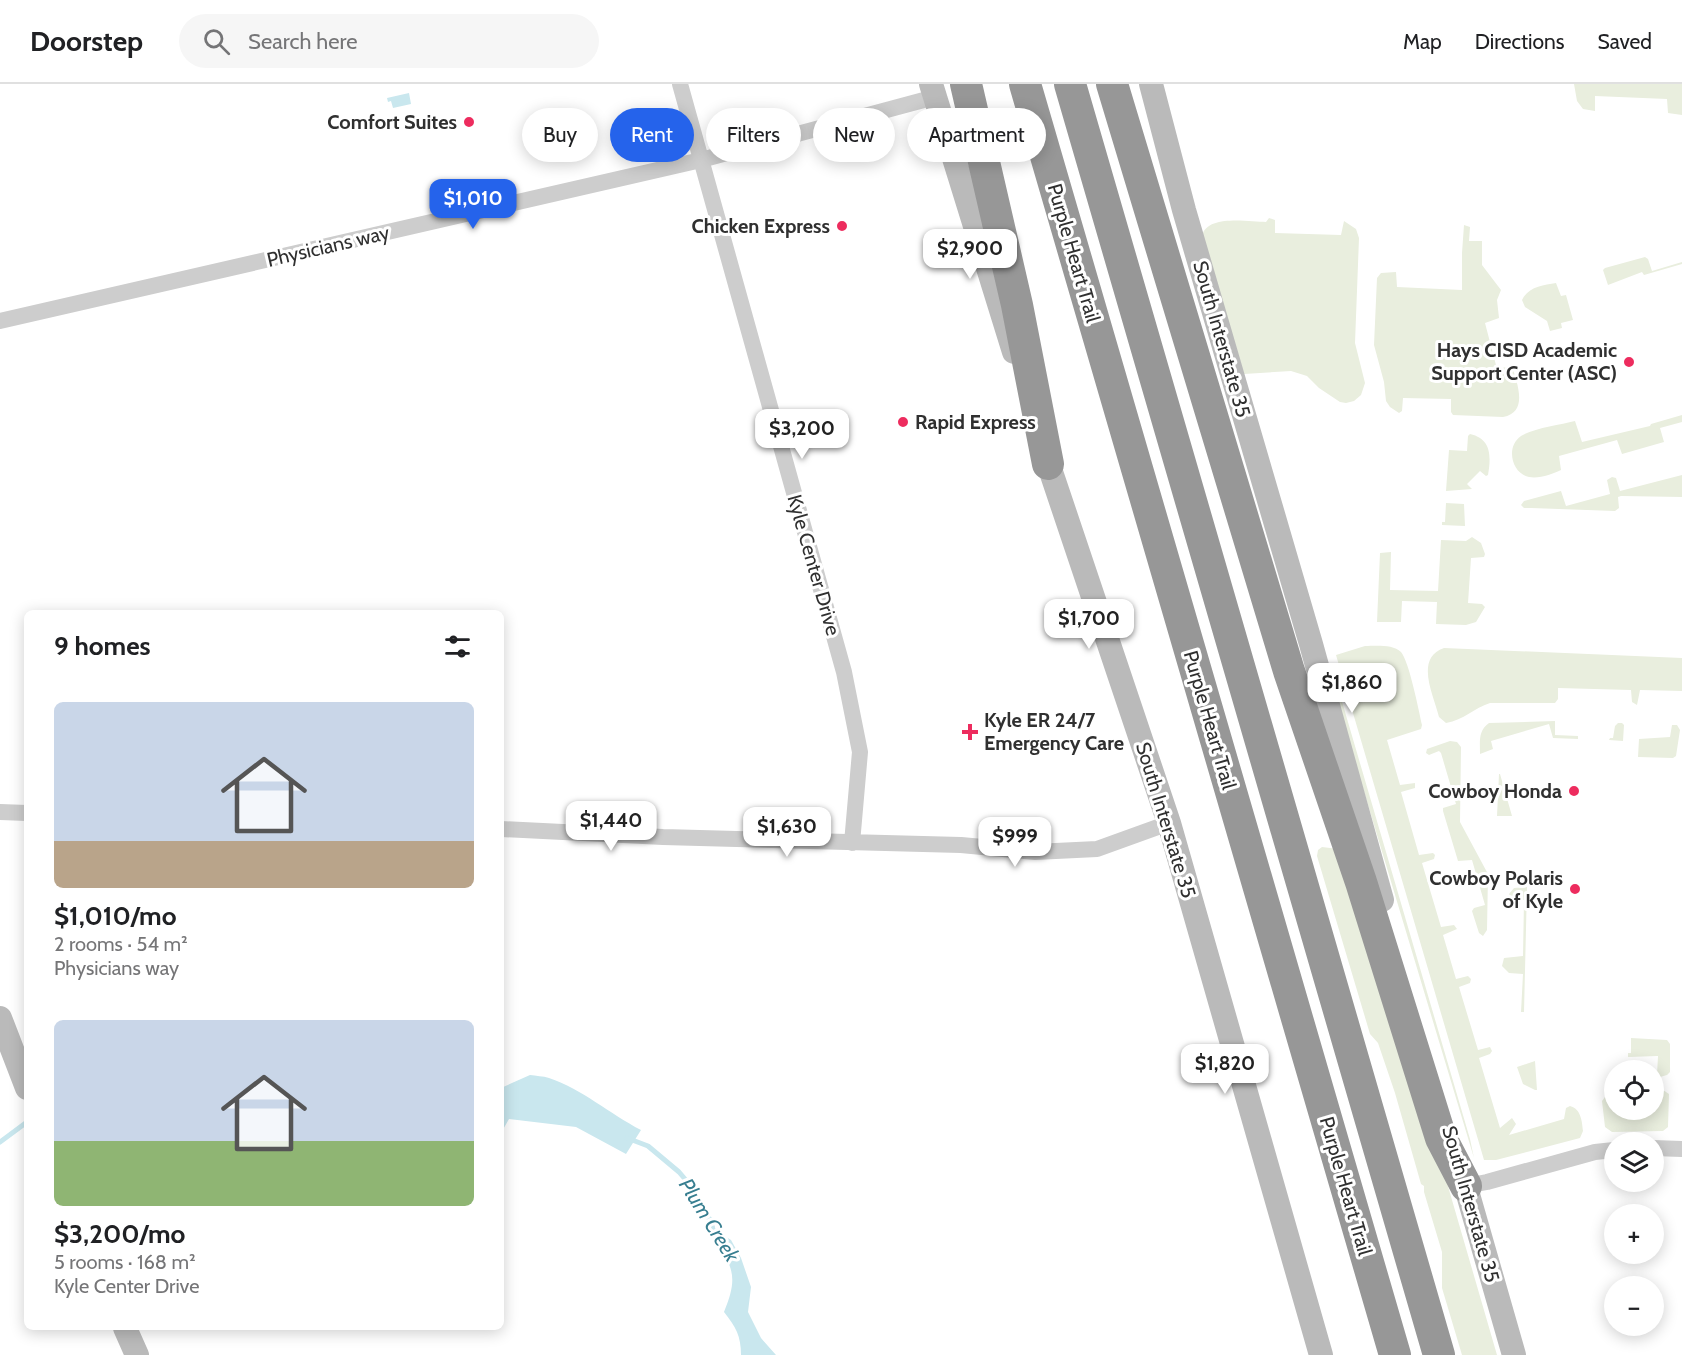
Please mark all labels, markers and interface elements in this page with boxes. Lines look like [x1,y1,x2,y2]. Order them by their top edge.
search box [179,14,599,68]
text: Doorstep [30,24,143,58]
icon: search [200,25,233,58]
text: Search here [248,28,357,55]
text: Map [1403,29,1442,54]
text: Directions [1475,29,1564,54]
text: Saved [1597,29,1652,54]
chip: Buy [522,108,598,162]
chip: Rent [610,108,694,162]
chip: Filters [706,108,801,162]
chip: New [813,108,895,162]
chip: Apartment [907,108,1046,162]
place label: Comfort Suites [327,110,457,134]
marker: Comfort Suites [462,115,476,129]
pin: $1,010 [424,179,522,230]
street label: Purple Heart Trail [1043,181,1105,326]
text: $1,010 [443,186,503,210]
place label: Chicken Express [692,214,830,238]
marker: Chicken Express [835,219,849,233]
street label: Physicians way [264,220,392,272]
pin: $2,900 [921,229,1019,280]
text: $2,900 [937,236,1003,260]
street label: South Interstate 35 [1188,258,1256,420]
place label: Hays CISD Academic Support Center (ASC) [1431,338,1617,385]
marker: Hays CISD Academic Support Center (ASC) [1622,355,1636,369]
pin: $3,200 [753,409,851,460]
place label: Rapid Express [915,410,1036,434]
marker: Rapid Express [896,415,910,429]
text: $3,200 [769,416,835,440]
street label: Kyle Center Drive [782,492,846,638]
pin: $1,700 [1040,599,1138,650]
text: $1,700 [1058,606,1120,630]
text: 9 homes [54,630,151,662]
icon: filters [441,630,474,663]
street label: Purple Heart Trail [1179,648,1241,793]
pin: $1,860 [1303,663,1401,714]
text: $1,860 [1321,670,1383,694]
place label: Kyle ER 24/7 Emergency Care [984,708,1124,755]
marker: Kyle ER 24/7 Emergency Care [961,723,979,741]
street label: South Interstate 35 [1131,739,1201,901]
icon: home [210,741,318,849]
place label: Cowboy Honda [1428,779,1562,803]
marker: Cowboy Honda [1567,784,1581,798]
pin: $1,440 [562,801,660,852]
pin: $1,630 [738,807,836,858]
text: $1,440 [580,808,642,832]
text: $1,630 [757,814,817,838]
pin: $999 [979,817,1051,868]
text: $999 [992,824,1038,848]
place label: Cowboy Polaris of Kyle [1429,866,1563,913]
marker: Cowboy Polaris of Kyle [1568,882,1582,896]
text: $1,010/mo [54,900,177,932]
text: 2 rooms · 54 m² [54,932,188,956]
text: Physicians way [54,956,179,980]
pin: $1,820 [1176,1044,1274,1095]
text: $1,820 [1195,1051,1255,1075]
icon: home [210,1059,318,1167]
map controls [1604,1060,1664,1336]
button: locate [1604,1060,1664,1120]
street label: Purple Heart Trail [1315,1114,1377,1259]
street label: South Interstate 35 [1437,1123,1505,1285]
button: layers [1604,1132,1664,1192]
water label: Plum Creek [674,1173,745,1267]
button: + [1604,1204,1664,1264]
text: $3,200/mo [54,1218,185,1250]
text: 5 rooms · 168 m² [54,1250,196,1274]
text: Kyle Center Drive [54,1274,200,1298]
button: − [1604,1276,1664,1336]

